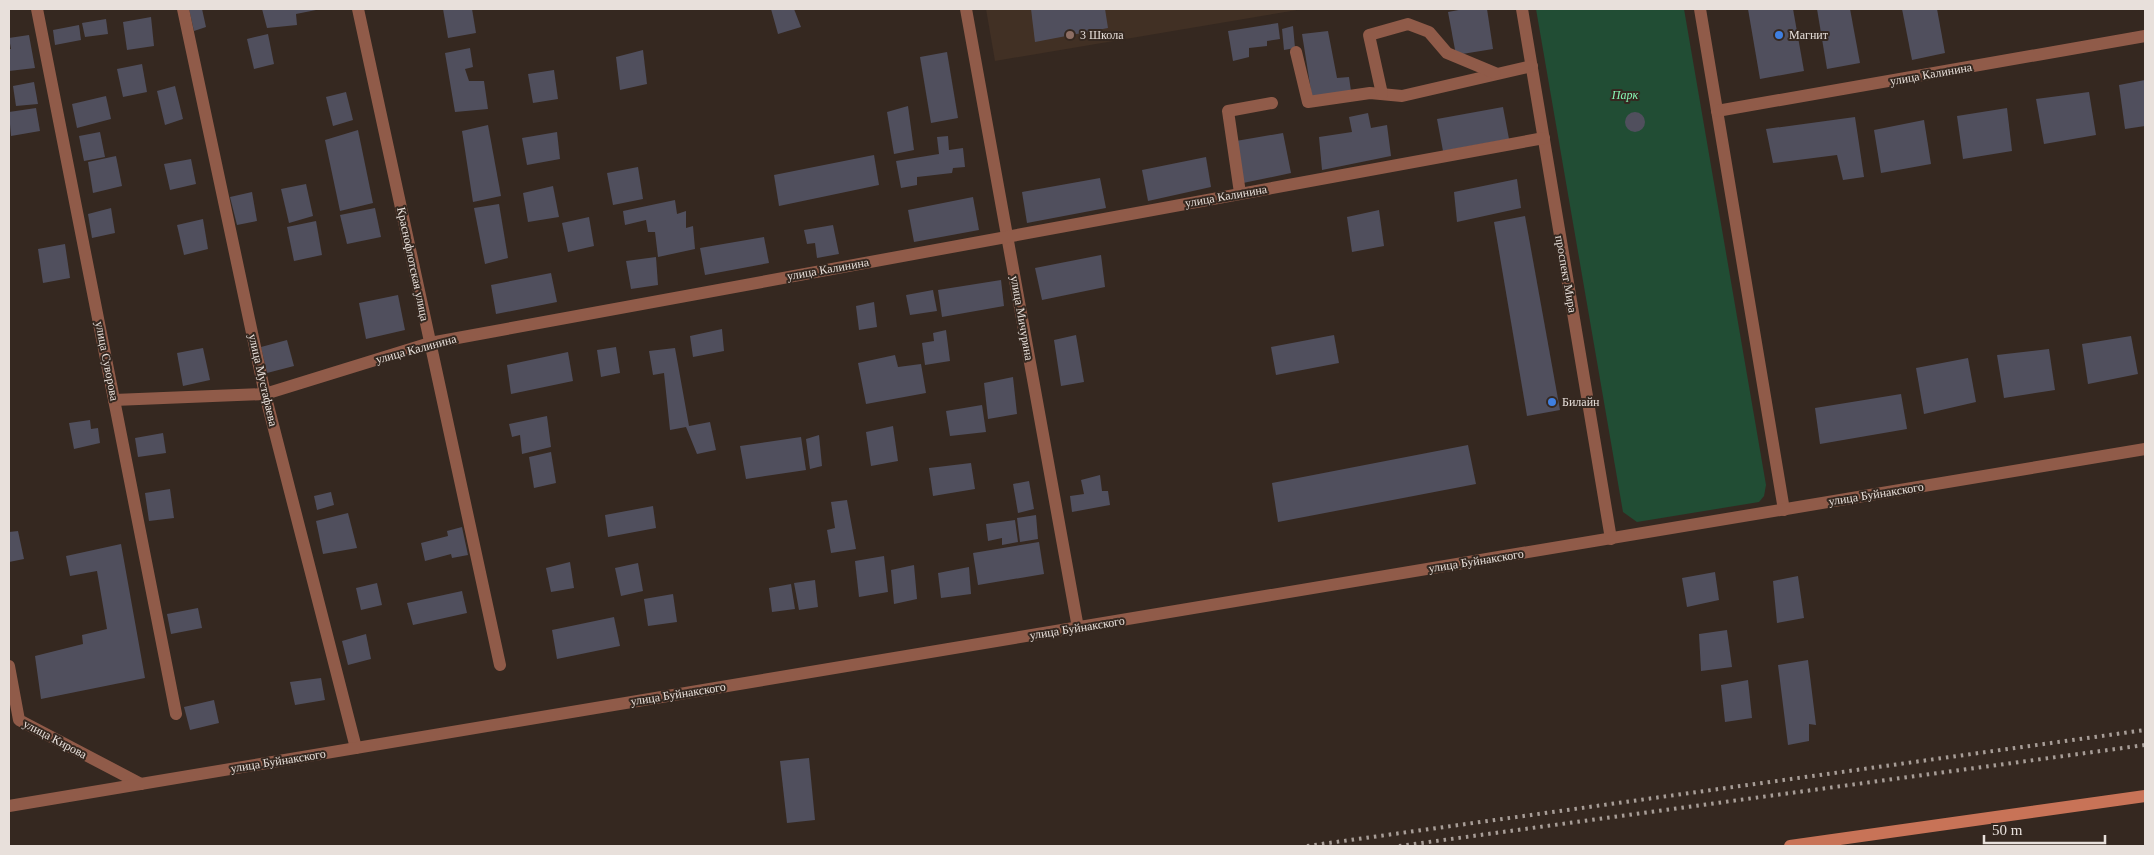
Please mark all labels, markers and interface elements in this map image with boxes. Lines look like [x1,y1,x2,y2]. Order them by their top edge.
place label: 3 Школа [1080,28,1124,42]
place label: Магнит [1789,28,1829,42]
marker: 3 Школа [1064,29,1076,41]
marker: Магнит [1773,29,1785,41]
street label: улица Калинина [1889,60,1974,88]
park label: Парк [1611,88,1639,102]
street label: улица Калинина [1184,182,1269,210]
street label: Краснофлотская улица [394,206,432,323]
street label: проспект Мира [1552,234,1580,314]
street label: улица Калинина [786,255,871,283]
street label: улица Мичурина [1008,274,1036,362]
street label: улица Суворова [92,320,122,403]
street label: улица Калинина [374,331,458,366]
street label: улица Мустафаева [246,332,281,428]
place label: Билайн [1562,395,1600,409]
marker: Билайн [1546,396,1558,408]
street label: улица Буйнакского [1827,480,1925,508]
street label: улица Буйнакского [1427,547,1525,575]
street label: улица Буйнакского [1028,614,1126,642]
street label: улица Буйнакского [629,680,727,708]
street label: улица Кирова [21,716,90,762]
street label: улица Буйнакского [229,747,327,775]
scale bar [1984,812,2105,844]
text: 50 m [1992,822,2023,838]

